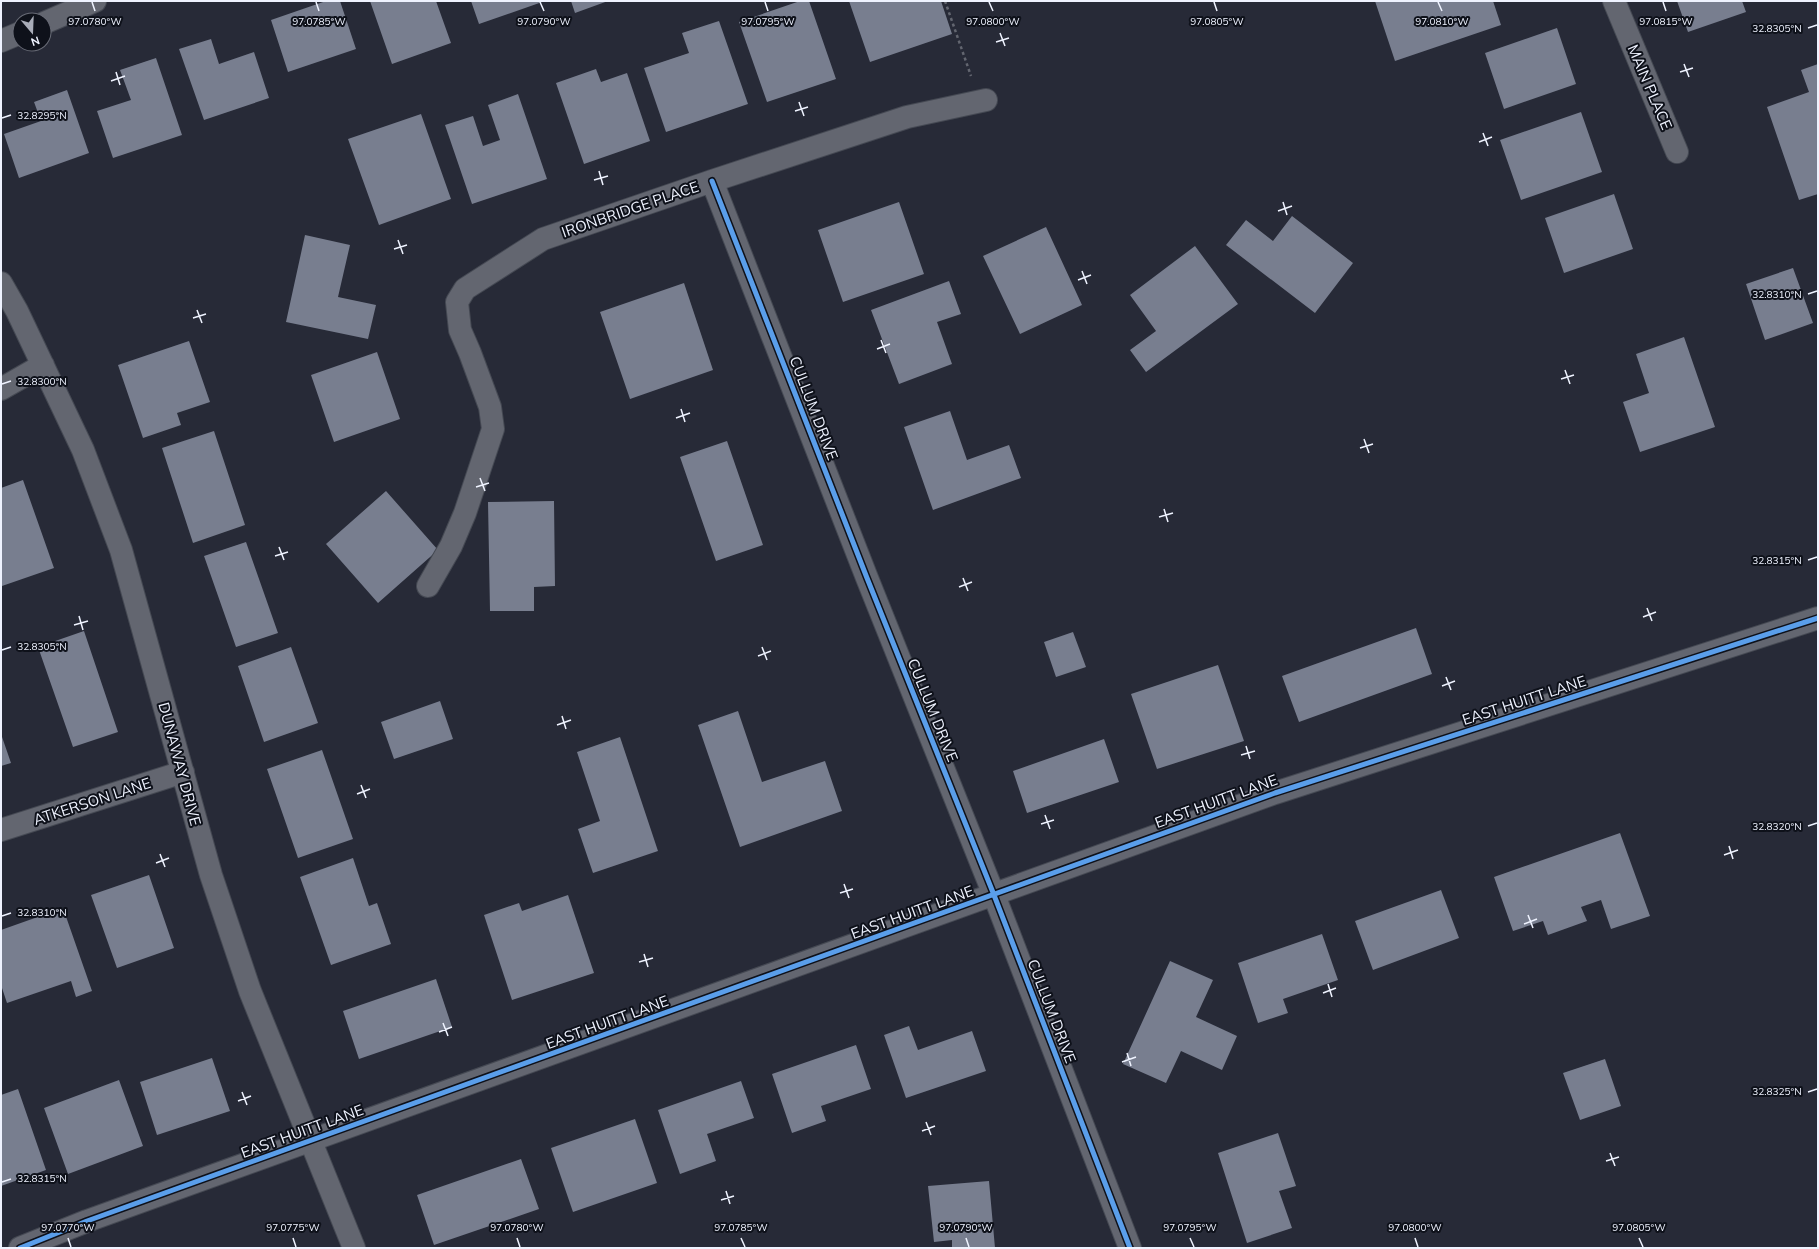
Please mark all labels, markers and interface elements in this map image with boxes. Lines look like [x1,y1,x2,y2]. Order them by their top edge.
north arrow [12,12,52,52]
text: 97.0780°W [68,15,122,28]
text: 97.0785°W [292,15,346,28]
text: 97.0790°W [517,15,571,28]
text: 97.0795°W [741,15,795,28]
text: 97.0800°W [966,15,1020,28]
text: 97.0805°W [1190,15,1244,28]
text: 97.0810°W [1415,15,1469,28]
text: 97.0815°W [1639,15,1693,28]
text: 32.8305°N [1752,22,1802,35]
text: N [29,33,41,49]
street label: MAIN PLACE [1624,42,1676,133]
text: 32.8295°N [17,109,67,122]
street label: IRONBRIDGE PLACE [559,177,701,241]
text: 32.8310°N [1752,288,1802,301]
street label: CULLUM DRIVE [785,353,843,463]
text: 32.8300°N [17,375,67,388]
text: 32.8315°N [1752,554,1802,567]
text: 32.8305°N [17,640,67,653]
street label: CULLUM DRIVE [904,656,962,765]
street label: EAST HUITT LANE [1460,671,1588,729]
street label: DUNAWAY DRIVE [154,700,206,828]
street label: EAST HUITT LANE [1152,770,1280,832]
street label: ATKERSON LANE [31,773,153,829]
text: 32.8320°N [1752,820,1802,833]
street label: EAST HUITT LANE [848,881,976,943]
text: 32.8310°N [17,906,67,919]
street label: CULLUM DRIVE [1023,956,1081,1066]
street label: EAST HUITT LANE [543,991,671,1053]
text: 32.8325°N [1752,1085,1802,1098]
street label: EAST HUITT LANE [238,1100,366,1162]
text: 32.8315°N [17,1172,67,1185]
text: 97.0770°W [41,1221,95,1234]
text: 97.0775°W [266,1221,320,1234]
text: 97.0780°W [490,1221,544,1234]
text: 97.0785°W [714,1221,768,1234]
text: 97.0790°W [939,1221,993,1234]
text: 97.0795°W [1163,1221,1217,1234]
text: 97.0800°W [1388,1221,1442,1234]
text: 97.0805°W [1612,1221,1666,1234]

